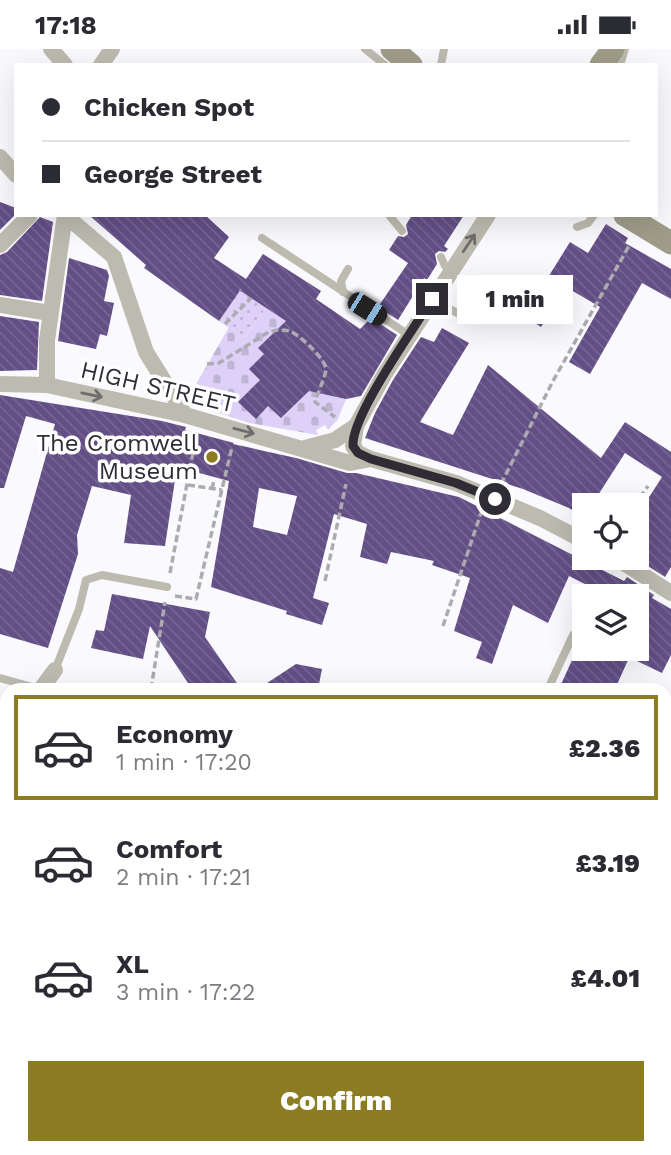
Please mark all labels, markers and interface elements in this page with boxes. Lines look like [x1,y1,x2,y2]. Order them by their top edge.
text: 17:18 [35,10,97,40]
text: Chicken Spot [84,92,254,122]
text: George Street [84,159,262,189]
one-way arrow [462,234,477,253]
callout: 1 min [457,275,572,323]
route end [416,283,448,315]
text: 1 min [485,286,545,313]
car [344,289,391,329]
street label: HIGH STREET [78,356,238,418]
one-way arrow [80,388,103,402]
one-way arrow [232,425,255,438]
place label: The Cromwell Museum [36,429,199,485]
marker: The Cromwell Museum [204,449,220,465]
route start [479,483,511,515]
map controls [572,493,649,661]
button: locate [572,493,649,570]
button: layers [572,584,649,661]
icon: car [32,716,95,779]
text: Economy [116,719,233,749]
text: £2.36 [569,733,640,763]
text: 1 min · 17:20 [116,749,252,776]
icon: car [32,831,95,894]
text: Comfort [116,834,222,864]
text: £3.19 [575,848,640,878]
text: 2 min · 17:21 [116,864,251,891]
icon: car [32,946,95,1009]
text: XL [116,949,149,979]
text: £4.01 [571,963,640,993]
text: 3 min · 17:22 [116,979,255,1006]
button: Confirm [28,1061,644,1141]

